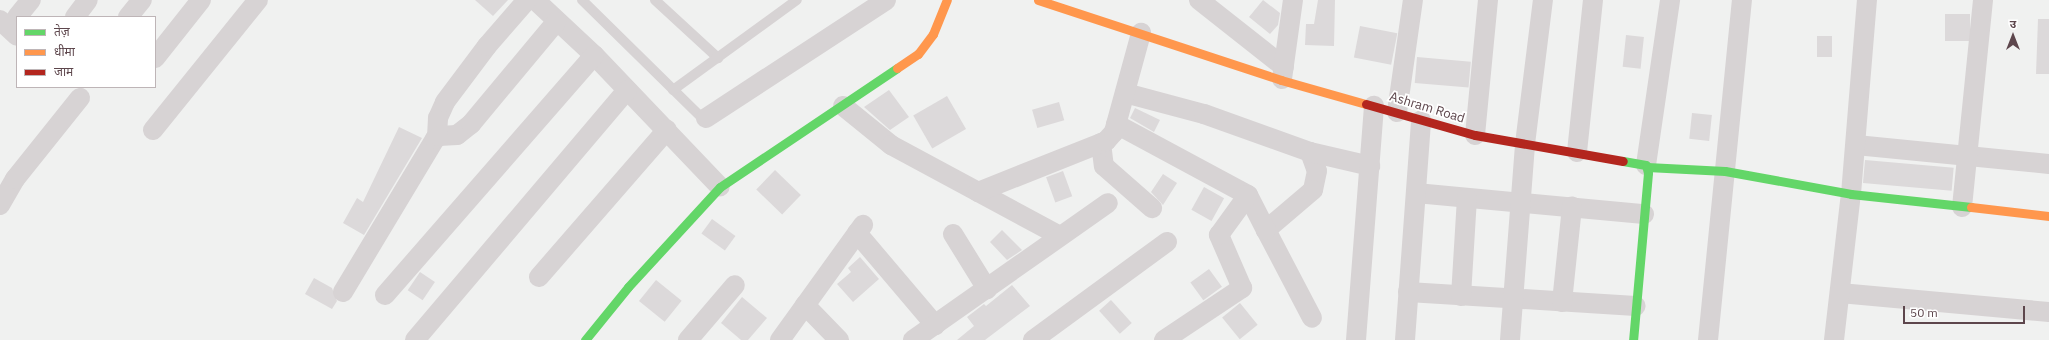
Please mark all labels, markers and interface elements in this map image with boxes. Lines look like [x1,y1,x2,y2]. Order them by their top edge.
legend [16,16,156,88]
north arrow [1993,16,2033,56]
text: उ [2010,17,2016,31]
text: तेज़ [54,24,70,39]
text: धीमा [54,44,75,59]
text: जाम [54,64,73,79]
street label: Ashram Road [1387,89,1467,127]
scale bar [1905,298,2027,324]
text: 50 m [1910,305,1938,320]

